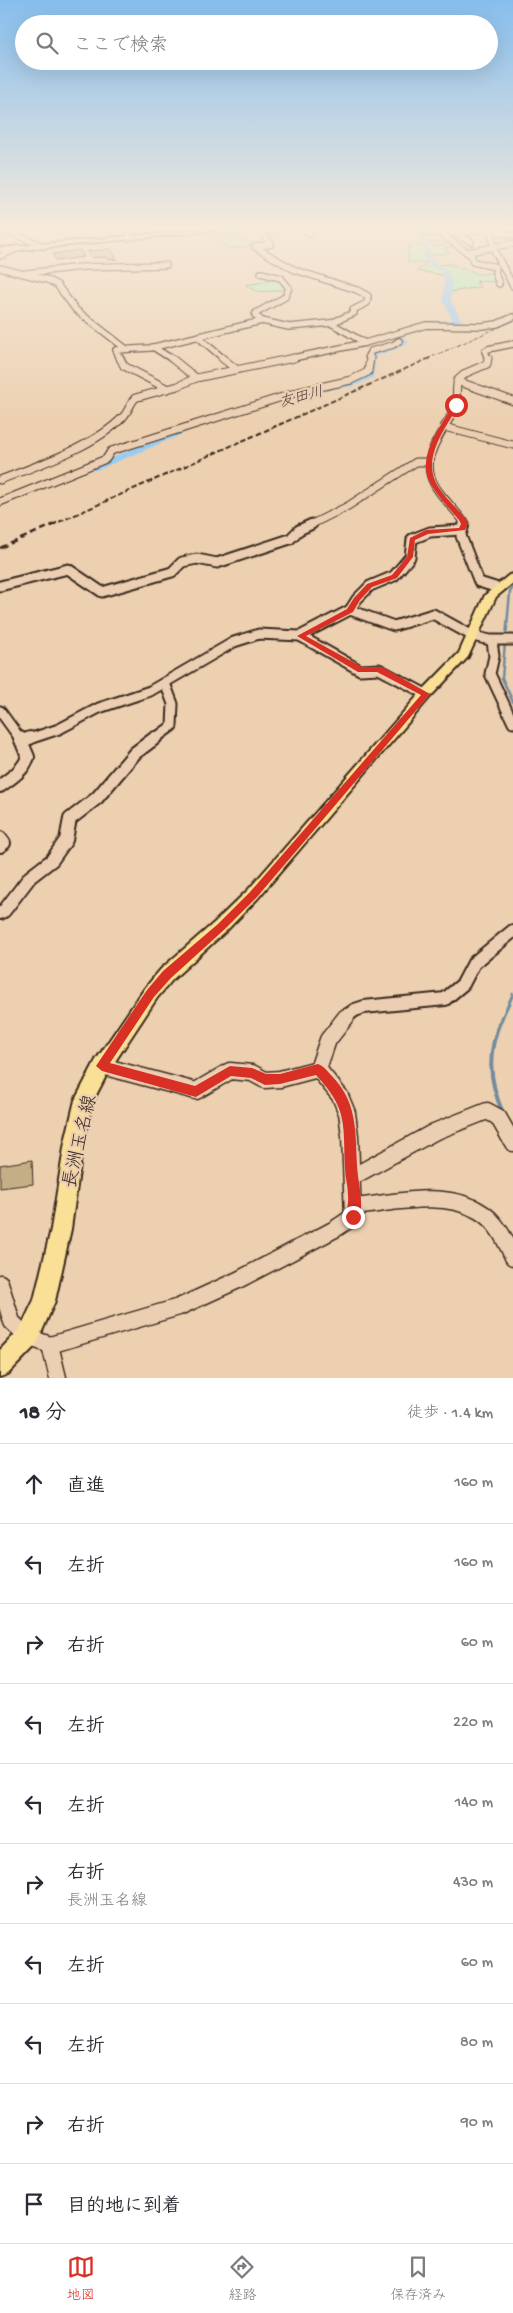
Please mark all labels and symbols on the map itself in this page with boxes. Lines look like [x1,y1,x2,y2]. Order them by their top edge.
water label: 友田川 [277,382,326,412]
route start [445,394,468,417]
street label: 長洲玉名線 [59,1093,103,1191]
route end [342,1206,365,1229]

